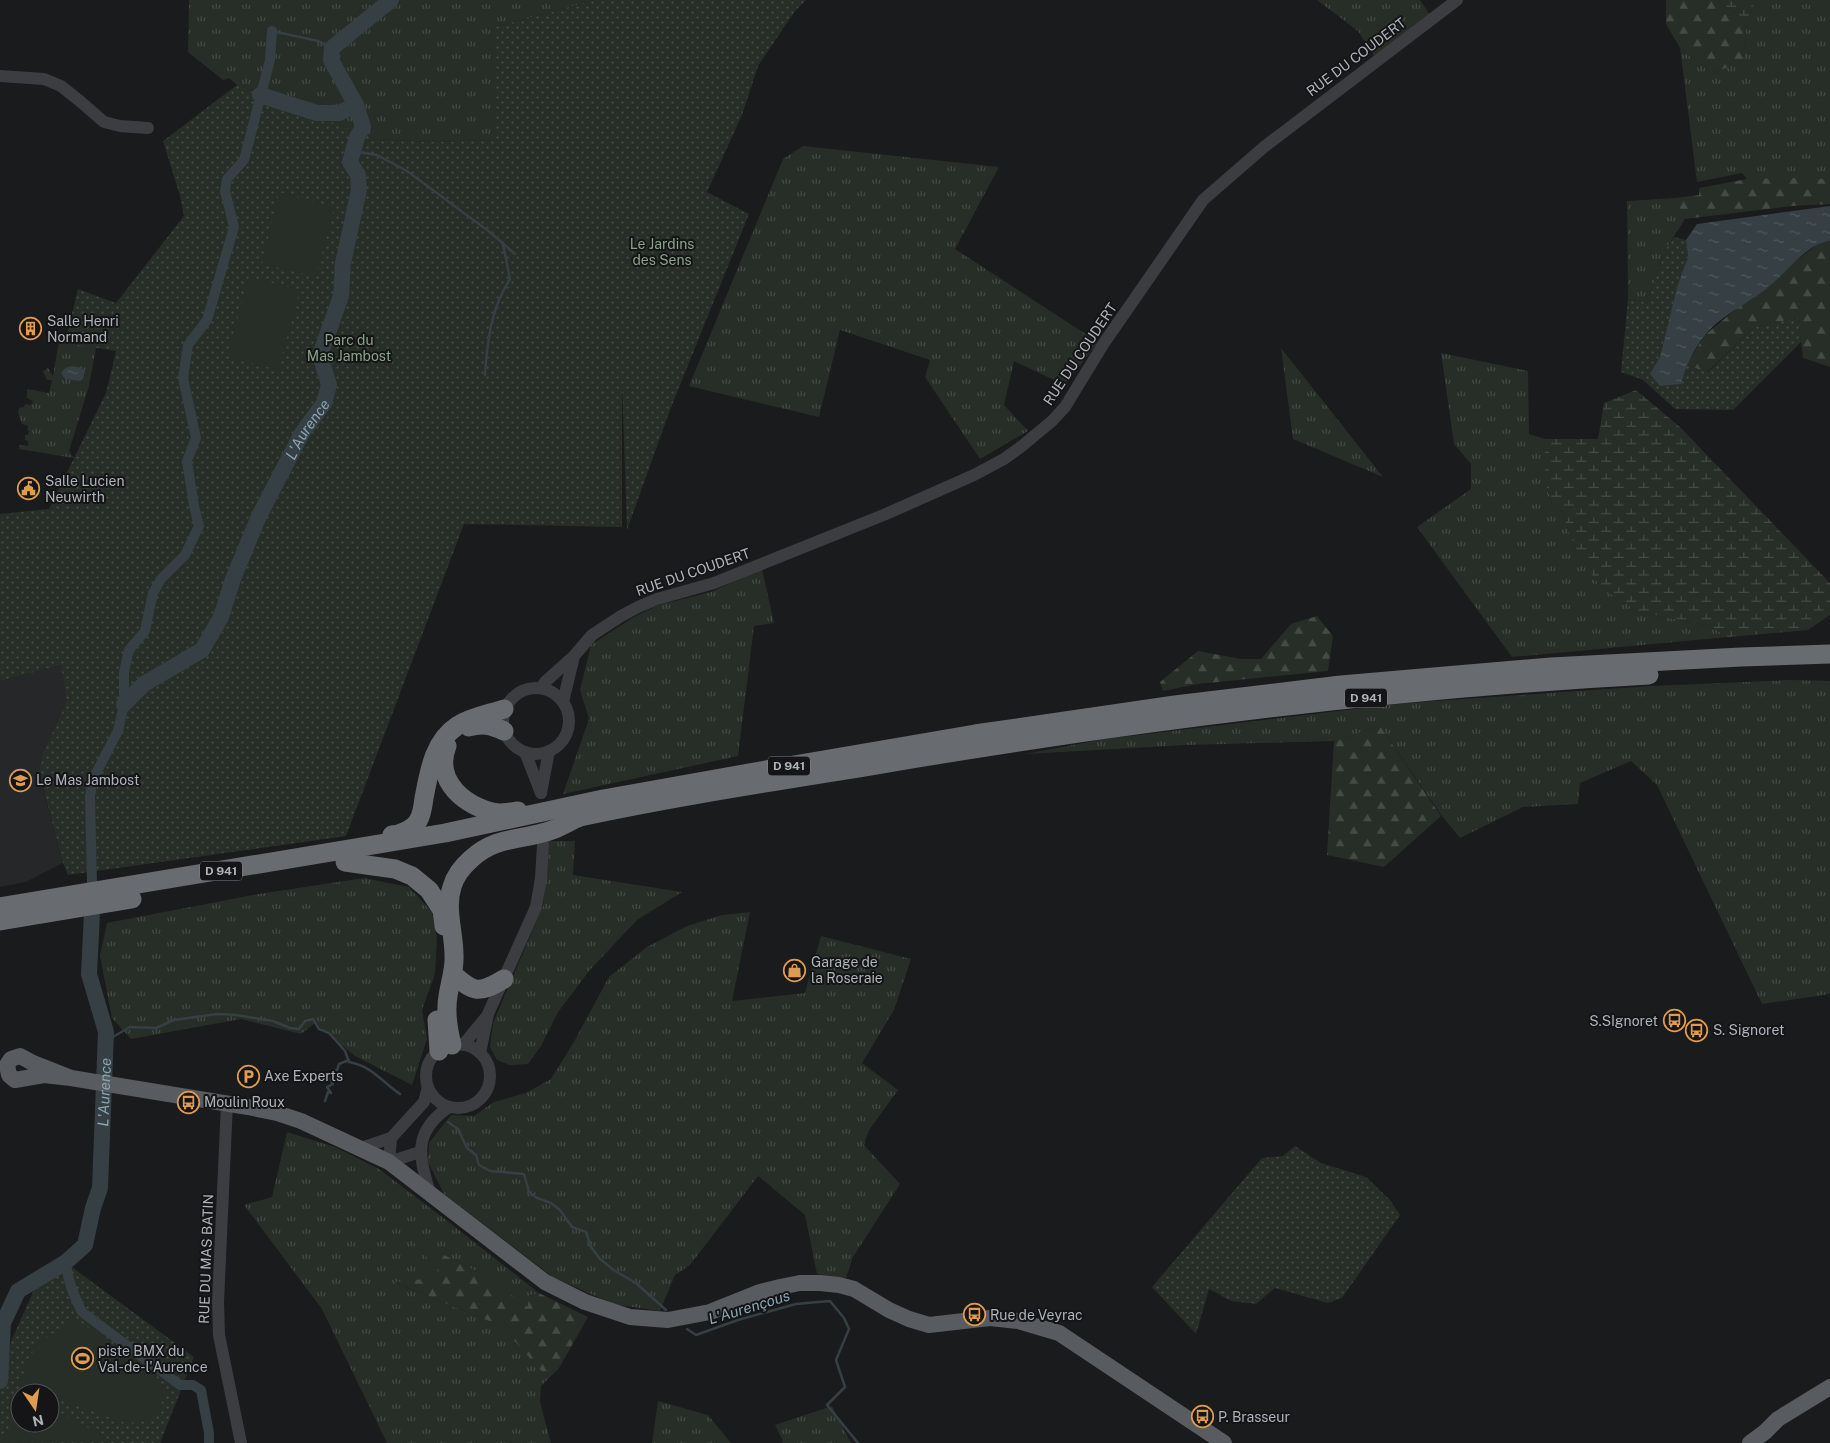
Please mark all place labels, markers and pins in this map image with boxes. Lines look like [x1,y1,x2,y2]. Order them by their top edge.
place label: Salle Henri Normand [47,313,119,345]
building icon: Salle Henri Normand [19,317,43,341]
place label: Salle Lucien Neuwirth [45,473,124,505]
public building icon: Salle Lucien Neuwirth [17,477,41,501]
school or university icon: Le Mas Jambost [8,768,32,792]
place label: Le Mas Jambost [36,772,139,788]
place label: Garage de la Roseraie [811,954,883,986]
shop icon: Garage de la Roseraie [783,958,807,982]
bus stop icon: S.SIgnoret [1662,1009,1686,1033]
place label: S.SIgnoret [1589,1013,1658,1029]
bus stop icon: S. Signoret [1685,1018,1709,1042]
place label: S. Signoret [1713,1022,1785,1038]
parking icon: Axe Experts [236,1064,260,1088]
place label: Axe Experts [264,1068,343,1084]
bus stop icon: Moulin Roux [176,1090,200,1114]
place label: Moulin Roux [204,1094,285,1110]
bus stop icon: Rue de Veyrac [962,1303,986,1327]
place label: Rue de Veyrac [990,1307,1082,1323]
place label: piste BMX du Val-de-l'Aurence [98,1343,208,1375]
sports icon: piste BMX du Val-de-l'Aurence [70,1347,94,1371]
bus stop icon: P. Brasseur [1190,1405,1214,1429]
place label: P. Brasseur [1218,1409,1290,1425]

